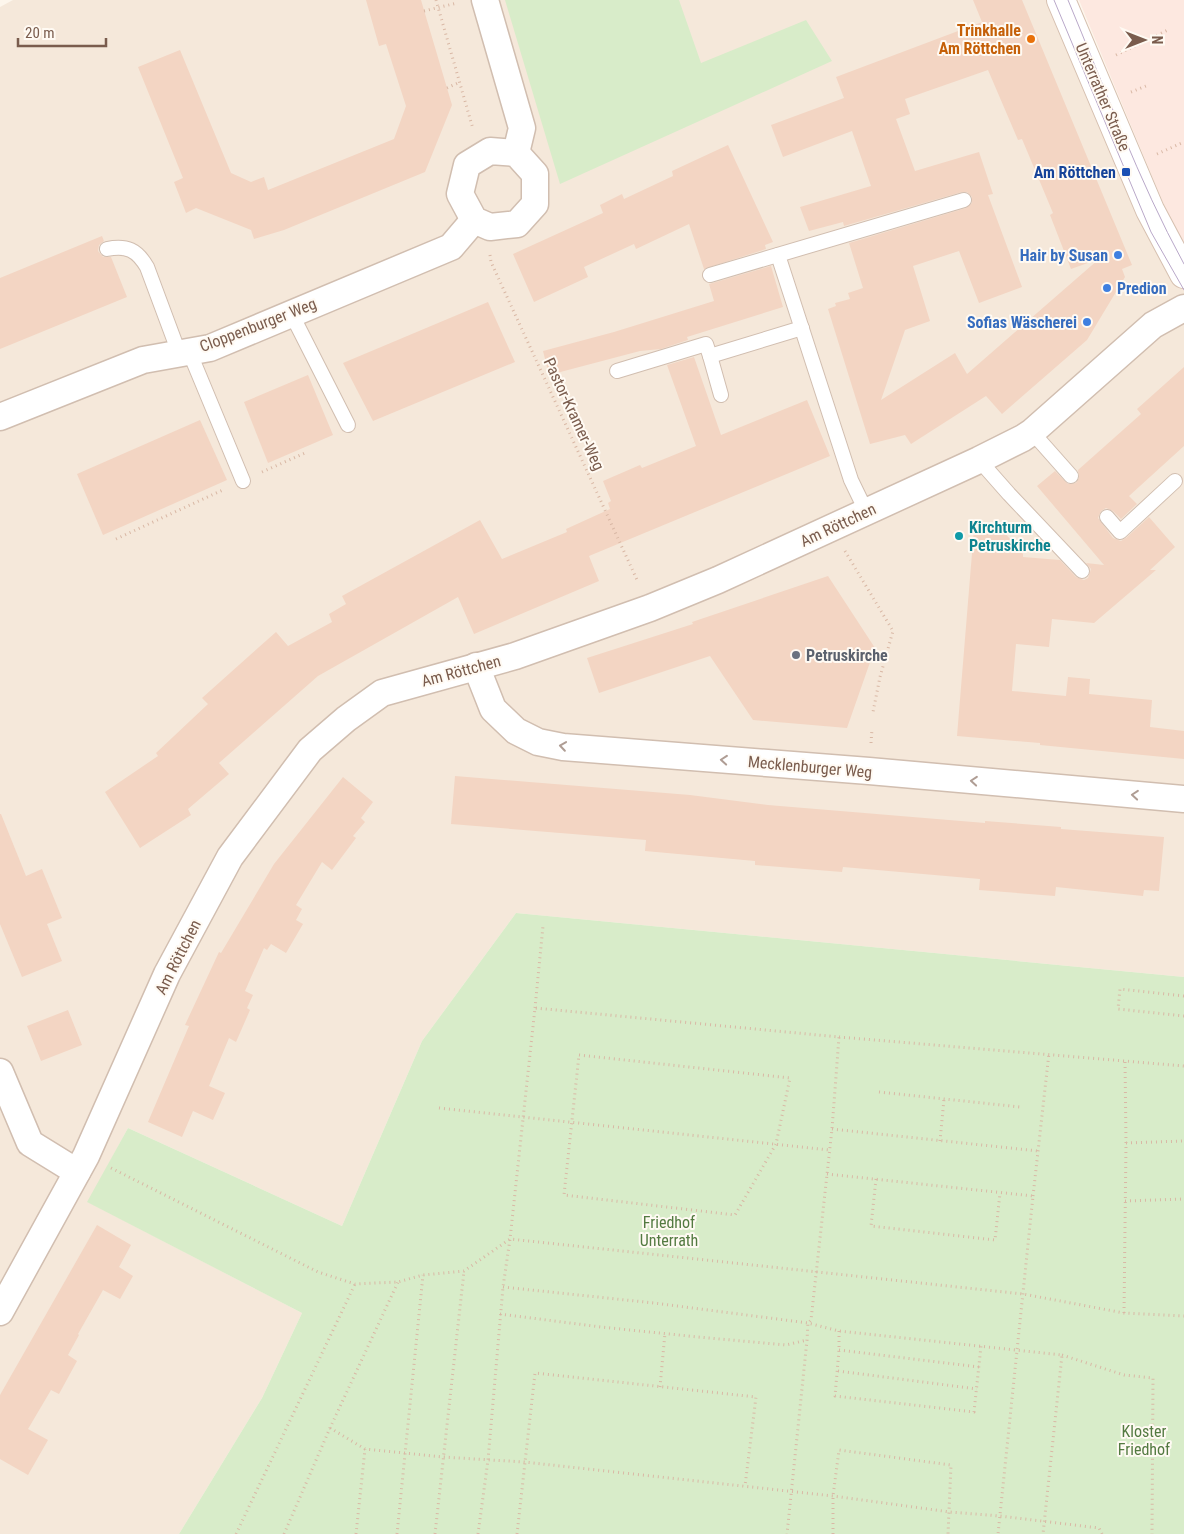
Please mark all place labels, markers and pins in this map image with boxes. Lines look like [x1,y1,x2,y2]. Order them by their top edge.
place label: Trinkhalle Am Röttchen [939,21,1021,58]
marker: Trinkhalle Am Röttchen [1025,33,1037,45]
place label: Am Röttchen [1034,163,1116,182]
marker: Am Röttchen [1120,166,1132,178]
place label: Hair by Susan [1020,246,1108,265]
marker: Hair by Susan [1112,249,1124,261]
place label: Predion [1117,279,1167,298]
marker: Predion [1101,282,1113,294]
place label: Sofias Wäscherei [967,313,1077,332]
marker: Sofias Wäscherei [1081,316,1093,328]
place label: Kirchturm Petruskirche [969,518,1051,555]
marker: Kirchturm Petruskirche [953,530,965,542]
place label: Petruskirche [806,646,888,665]
marker: Petruskirche [790,649,802,661]

